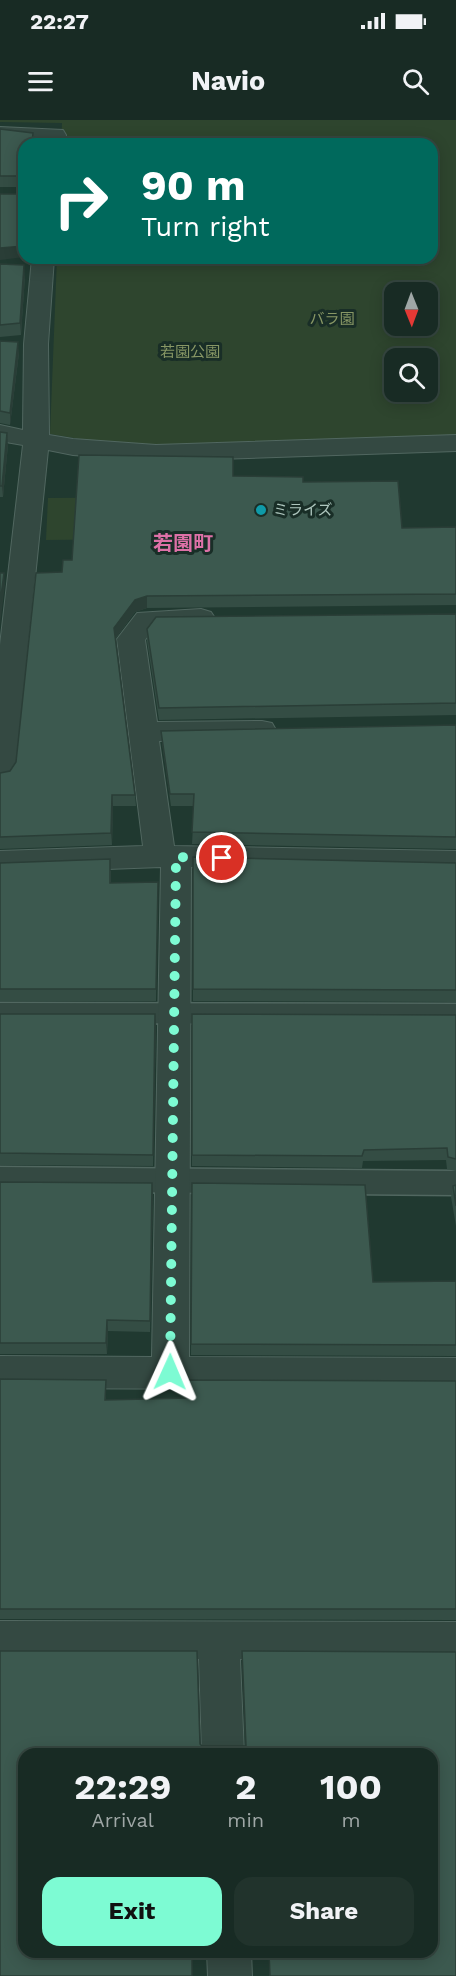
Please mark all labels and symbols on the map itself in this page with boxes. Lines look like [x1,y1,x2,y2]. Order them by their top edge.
north arrow [384,282,438,336]
park label: バラ園 [309,310,355,328]
park label: 若園公園 [160,343,220,361]
place label: ミライズ [273,501,333,519]
marker: ミライズ [254,503,268,517]
district label: 若園町 [153,531,213,555]
pin [196,832,247,883]
position arrow [138,1340,202,1404]

